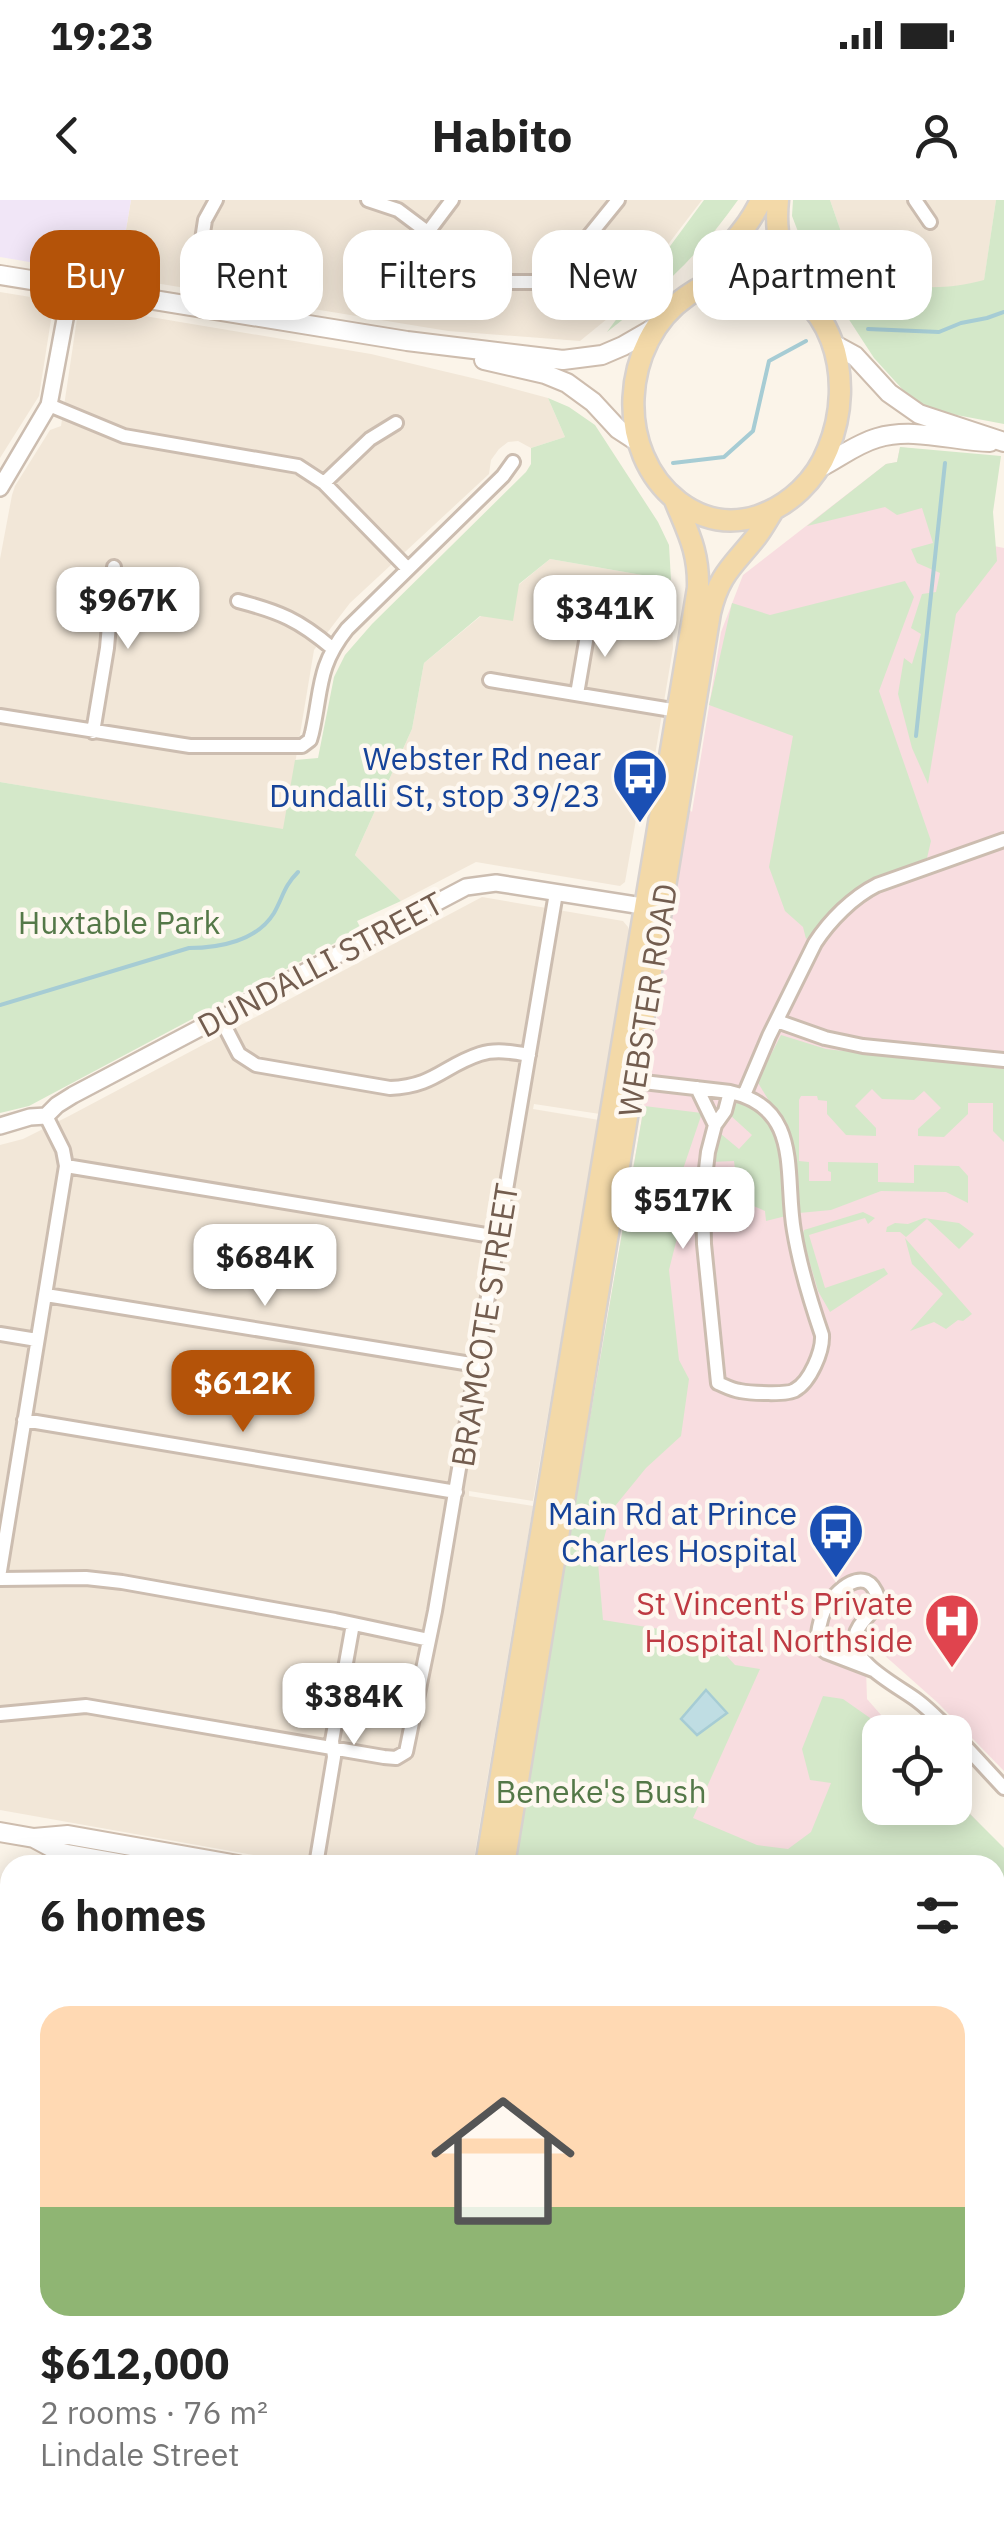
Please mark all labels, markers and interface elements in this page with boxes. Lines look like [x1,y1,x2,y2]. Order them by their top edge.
text: 19:23 [50,11,154,60]
text: Habito [432,106,572,164]
icon: back [40,108,95,163]
icon: person [909,108,964,163]
chip: Buy [30,230,160,320]
chip: Rent [180,230,323,320]
chip: Filters [343,230,512,320]
chip: New [532,230,673,320]
chip: Apartment [693,230,932,320]
pin: $967K [58,567,198,652]
pin: $341K [535,575,675,660]
text: $967K [78,578,178,620]
text: $341K [555,586,655,628]
place label: Webster Rd near Dundalli St, stop 39/23 [269,737,601,816]
bus stop icon: Webster Rd near Dundalli St, stop 39/23 [610,746,670,825]
street label: WEBSTER ROAD [608,880,686,1120]
street label: DUNDALLI STREET [190,882,450,1046]
park label: Huxtable Park [18,901,220,943]
pin: $517K [613,1167,753,1252]
text: $517K [633,1178,733,1220]
street label: BRAMCOTE STREET [441,1180,527,1470]
pin: $684K [195,1224,335,1309]
text: $684K [215,1235,315,1277]
pin: $612K [173,1350,313,1435]
text: $612K [193,1361,293,1403]
place label: Main Rd at Prince Charles Hospital [548,1492,797,1571]
bus stop icon: Main Rd at Prince Charles Hospital [806,1501,866,1580]
place label: St Vincent's Private Hospital Northside [636,1582,913,1661]
hospital icon: St Vincent's Private Hospital Northside [922,1591,982,1670]
pin: $384K [284,1663,424,1748]
text: $384K [304,1674,404,1716]
map controls [862,1715,972,1825]
button: locate [862,1715,972,1825]
park label: Beneke's Bush [495,1770,707,1812]
text: 6 homes [40,1888,206,1943]
icon: filters [910,1888,965,1943]
icon: home [413,2071,593,2251]
text: $612,000 [40,2336,229,2391]
text: 2 rooms · 76 m² [40,2391,268,2433]
text: Lindale Street [40,2433,239,2475]

